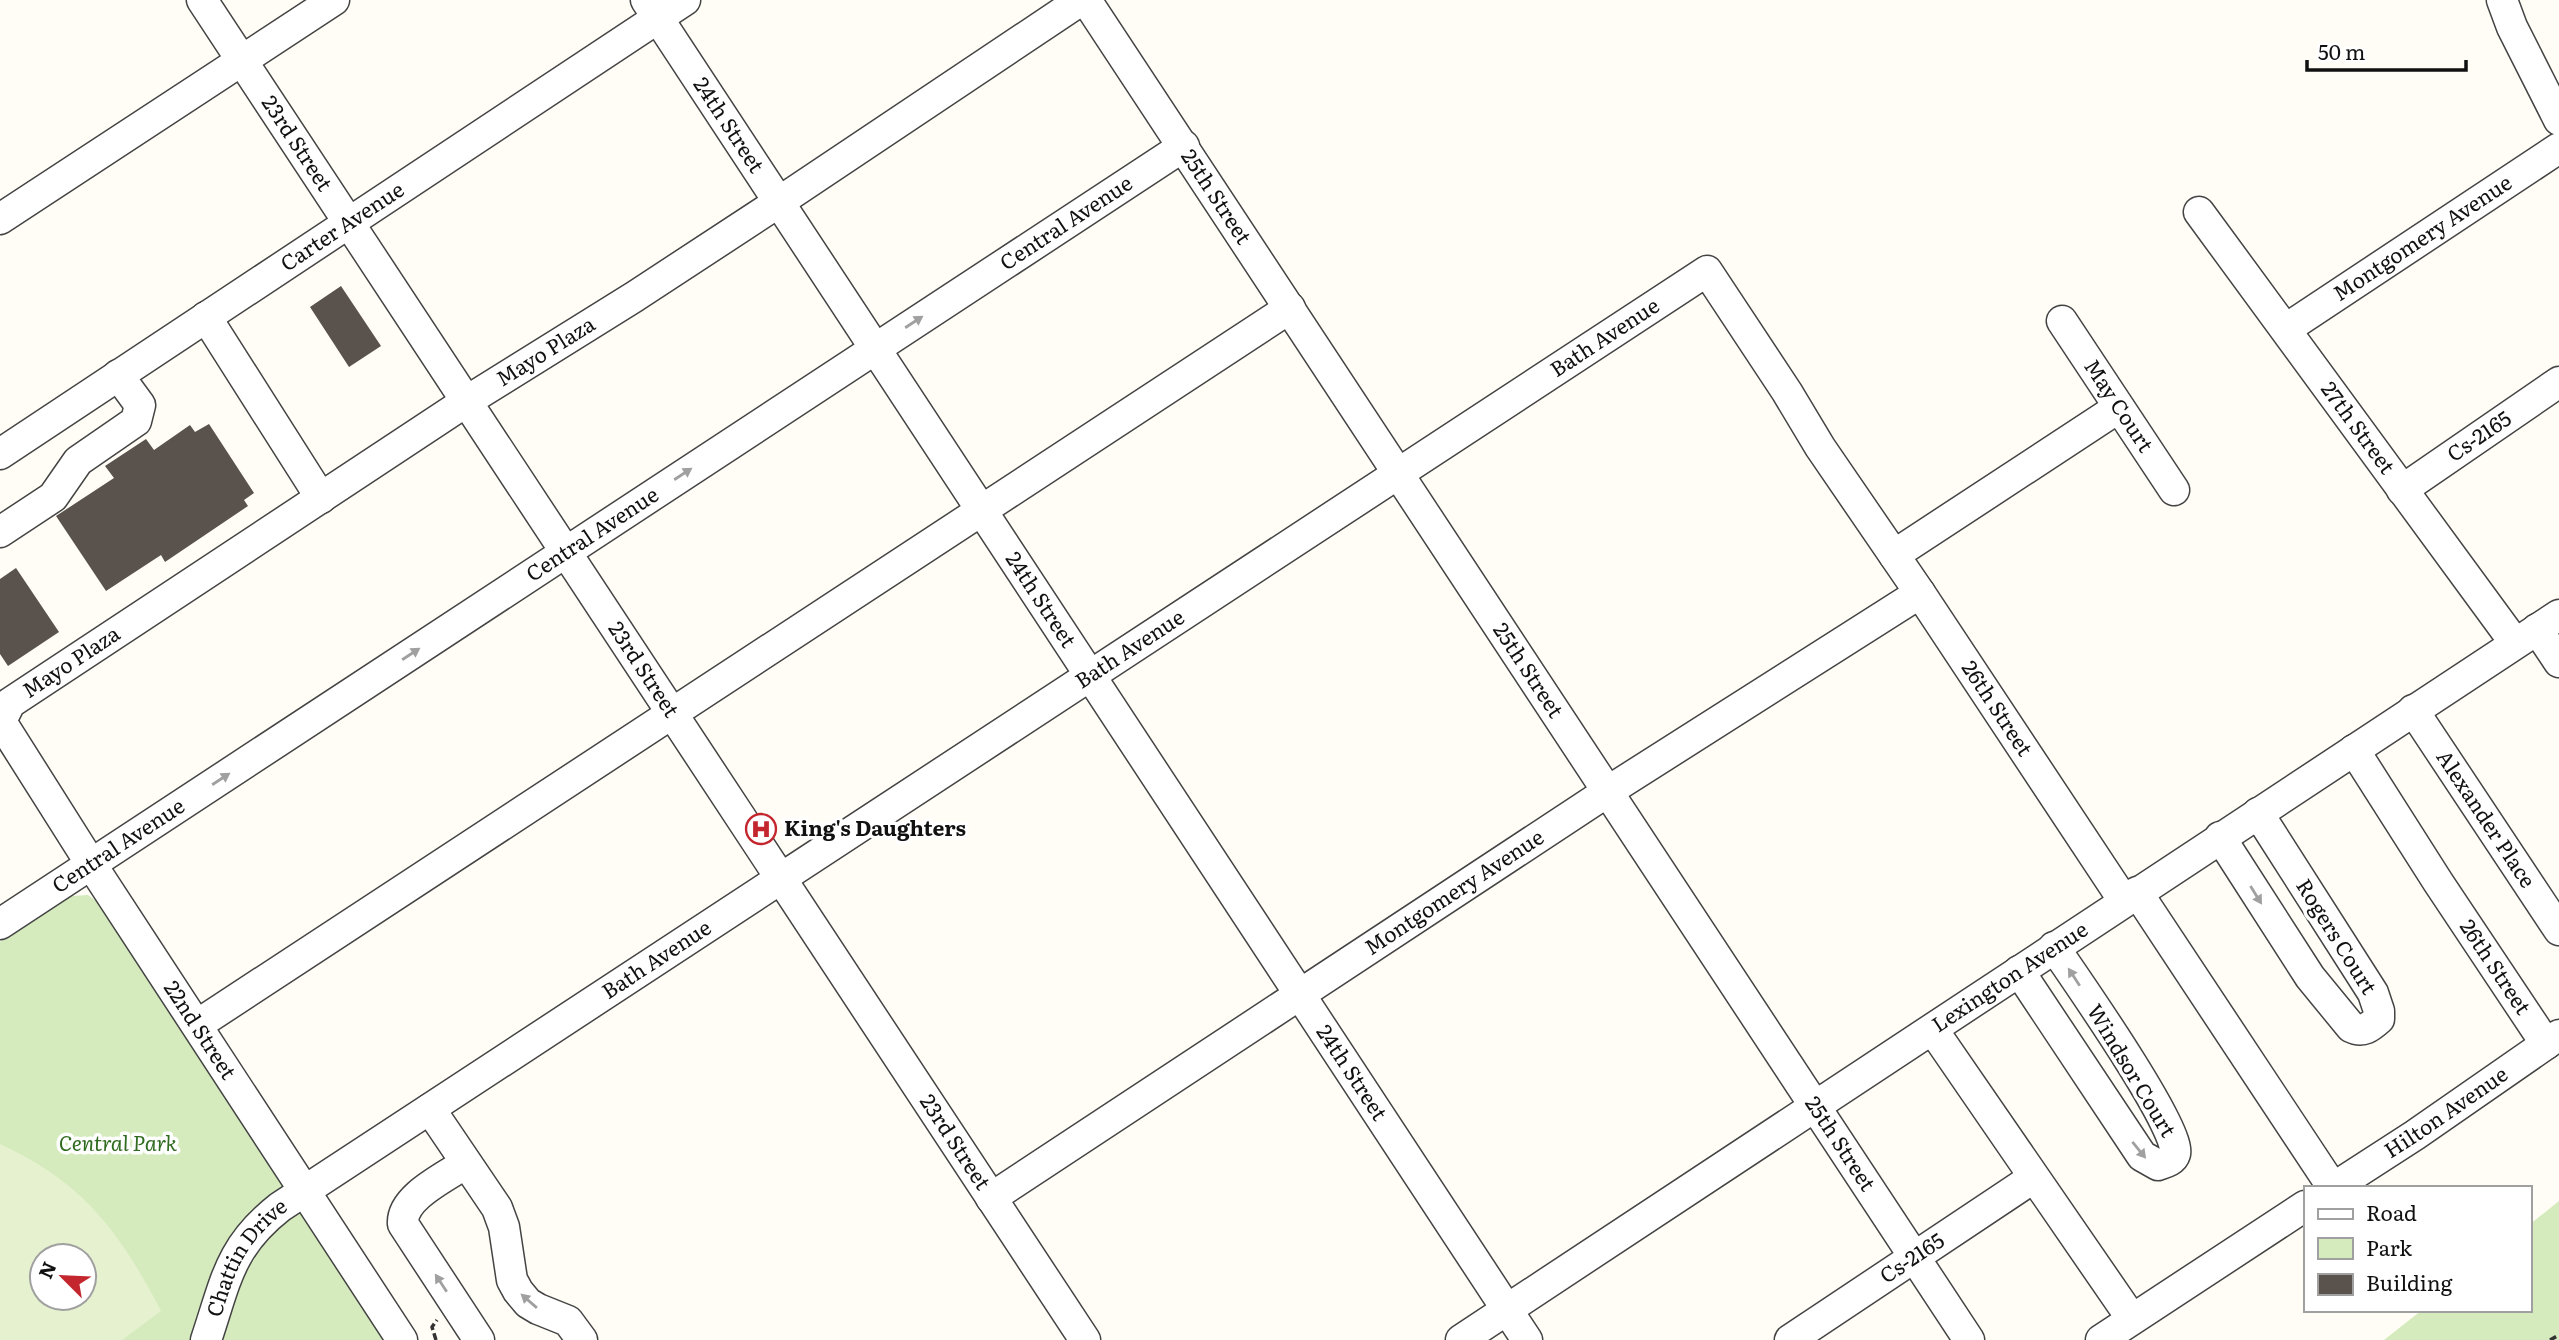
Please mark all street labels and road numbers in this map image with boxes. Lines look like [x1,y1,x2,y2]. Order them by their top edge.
street label: 24th Street [688,70,774,178]
street label: 23rd Street [256,88,342,197]
street label: 25th Street [1175,142,1261,250]
street label: Central Avenue [993,166,1138,276]
street label: Montgomery Avenue [2326,166,2517,307]
street label: Carter Avenue [273,173,409,277]
street label: Bath Avenue [1543,289,1664,383]
street label: Mayo Plaza [489,307,601,392]
street label: May Court [2078,352,2163,458]
street label: 27th Street [2315,374,2404,480]
street label: Cs-2165 [2440,402,2516,468]
street label: Central Avenue [519,478,664,588]
street label: 24th Street [1000,545,1086,653]
street label: Bath Avenue [1068,600,1189,695]
street label: 23rd Street [602,614,689,723]
street label: 25th Street [1487,615,1573,723]
street label: Mayo Plaza [15,616,126,704]
street label: 26th Street [1956,654,2042,762]
street label: Alexander Place [2430,743,2545,893]
street label: Central Avenue [45,789,190,899]
street label: Montgomery Avenue [1357,820,1549,961]
street label: Rogers Court [2290,872,2386,1000]
street label: Bath Avenue [595,911,716,1005]
street label: Lexington Avenue [1925,912,2093,1038]
street label: 26th Street [2454,912,2540,1020]
street label: 22nd Street [158,973,246,1085]
street label: Windsor Court [2081,997,2185,1143]
street label: 24th Street [1311,1017,1397,1126]
street label: Hilton Avenue [2377,1057,2513,1164]
street label: 23rd Street [914,1087,1000,1195]
street label: 25th Street [1799,1089,1885,1197]
street label: Chattin Drive [197,1189,292,1320]
street label: Cs-2165 [1872,1224,1949,1289]

